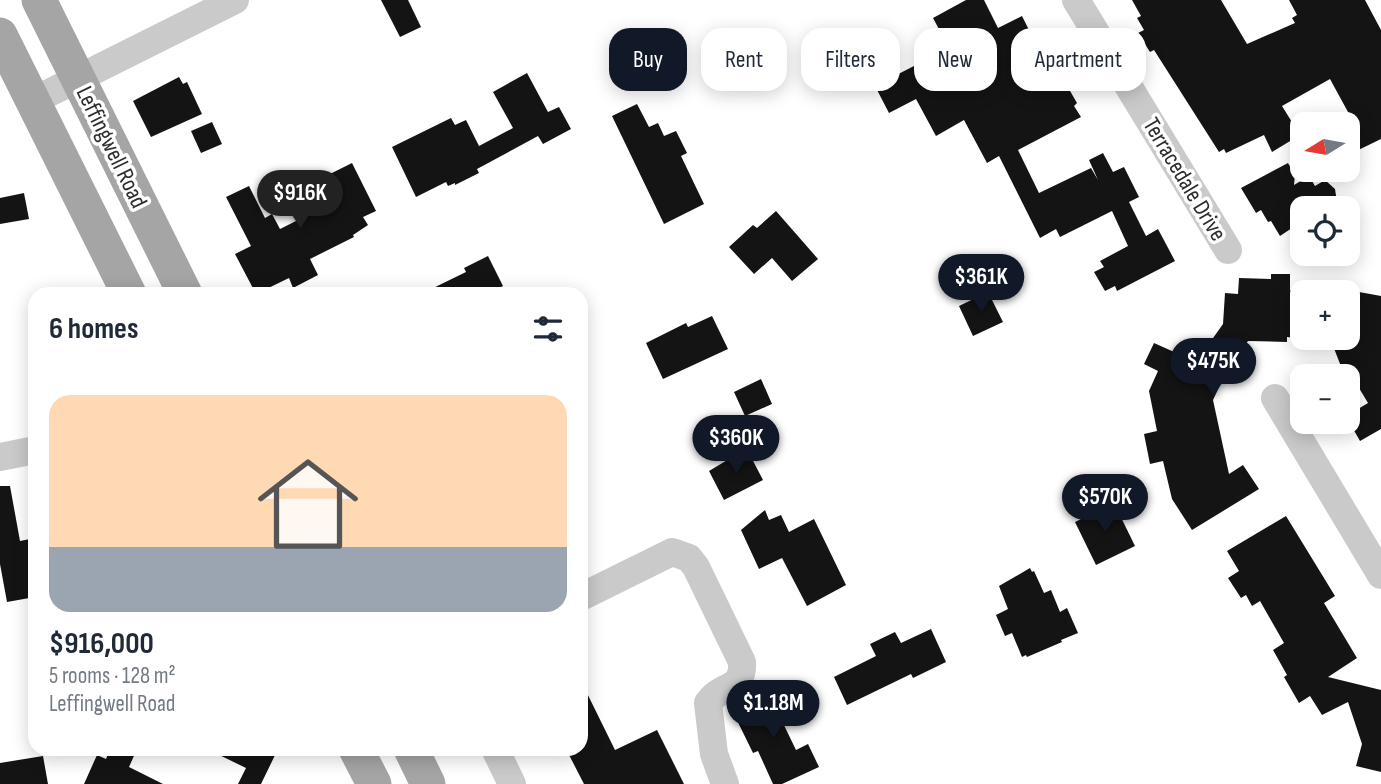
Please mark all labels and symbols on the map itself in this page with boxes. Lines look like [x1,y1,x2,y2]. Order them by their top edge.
street label: Leffingwell Road [70,82,153,213]
street label: Terracedale Drive [1136,112,1233,246]
north arrow [1290,112,1360,182]
pin: $916K [251,170,349,230]
pin: $361K [932,254,1030,314]
pin: $475K [1164,338,1262,398]
pin: $360K [687,416,785,475]
pin: $570K [1056,475,1154,534]
pin: $1.18M [716,680,830,740]

